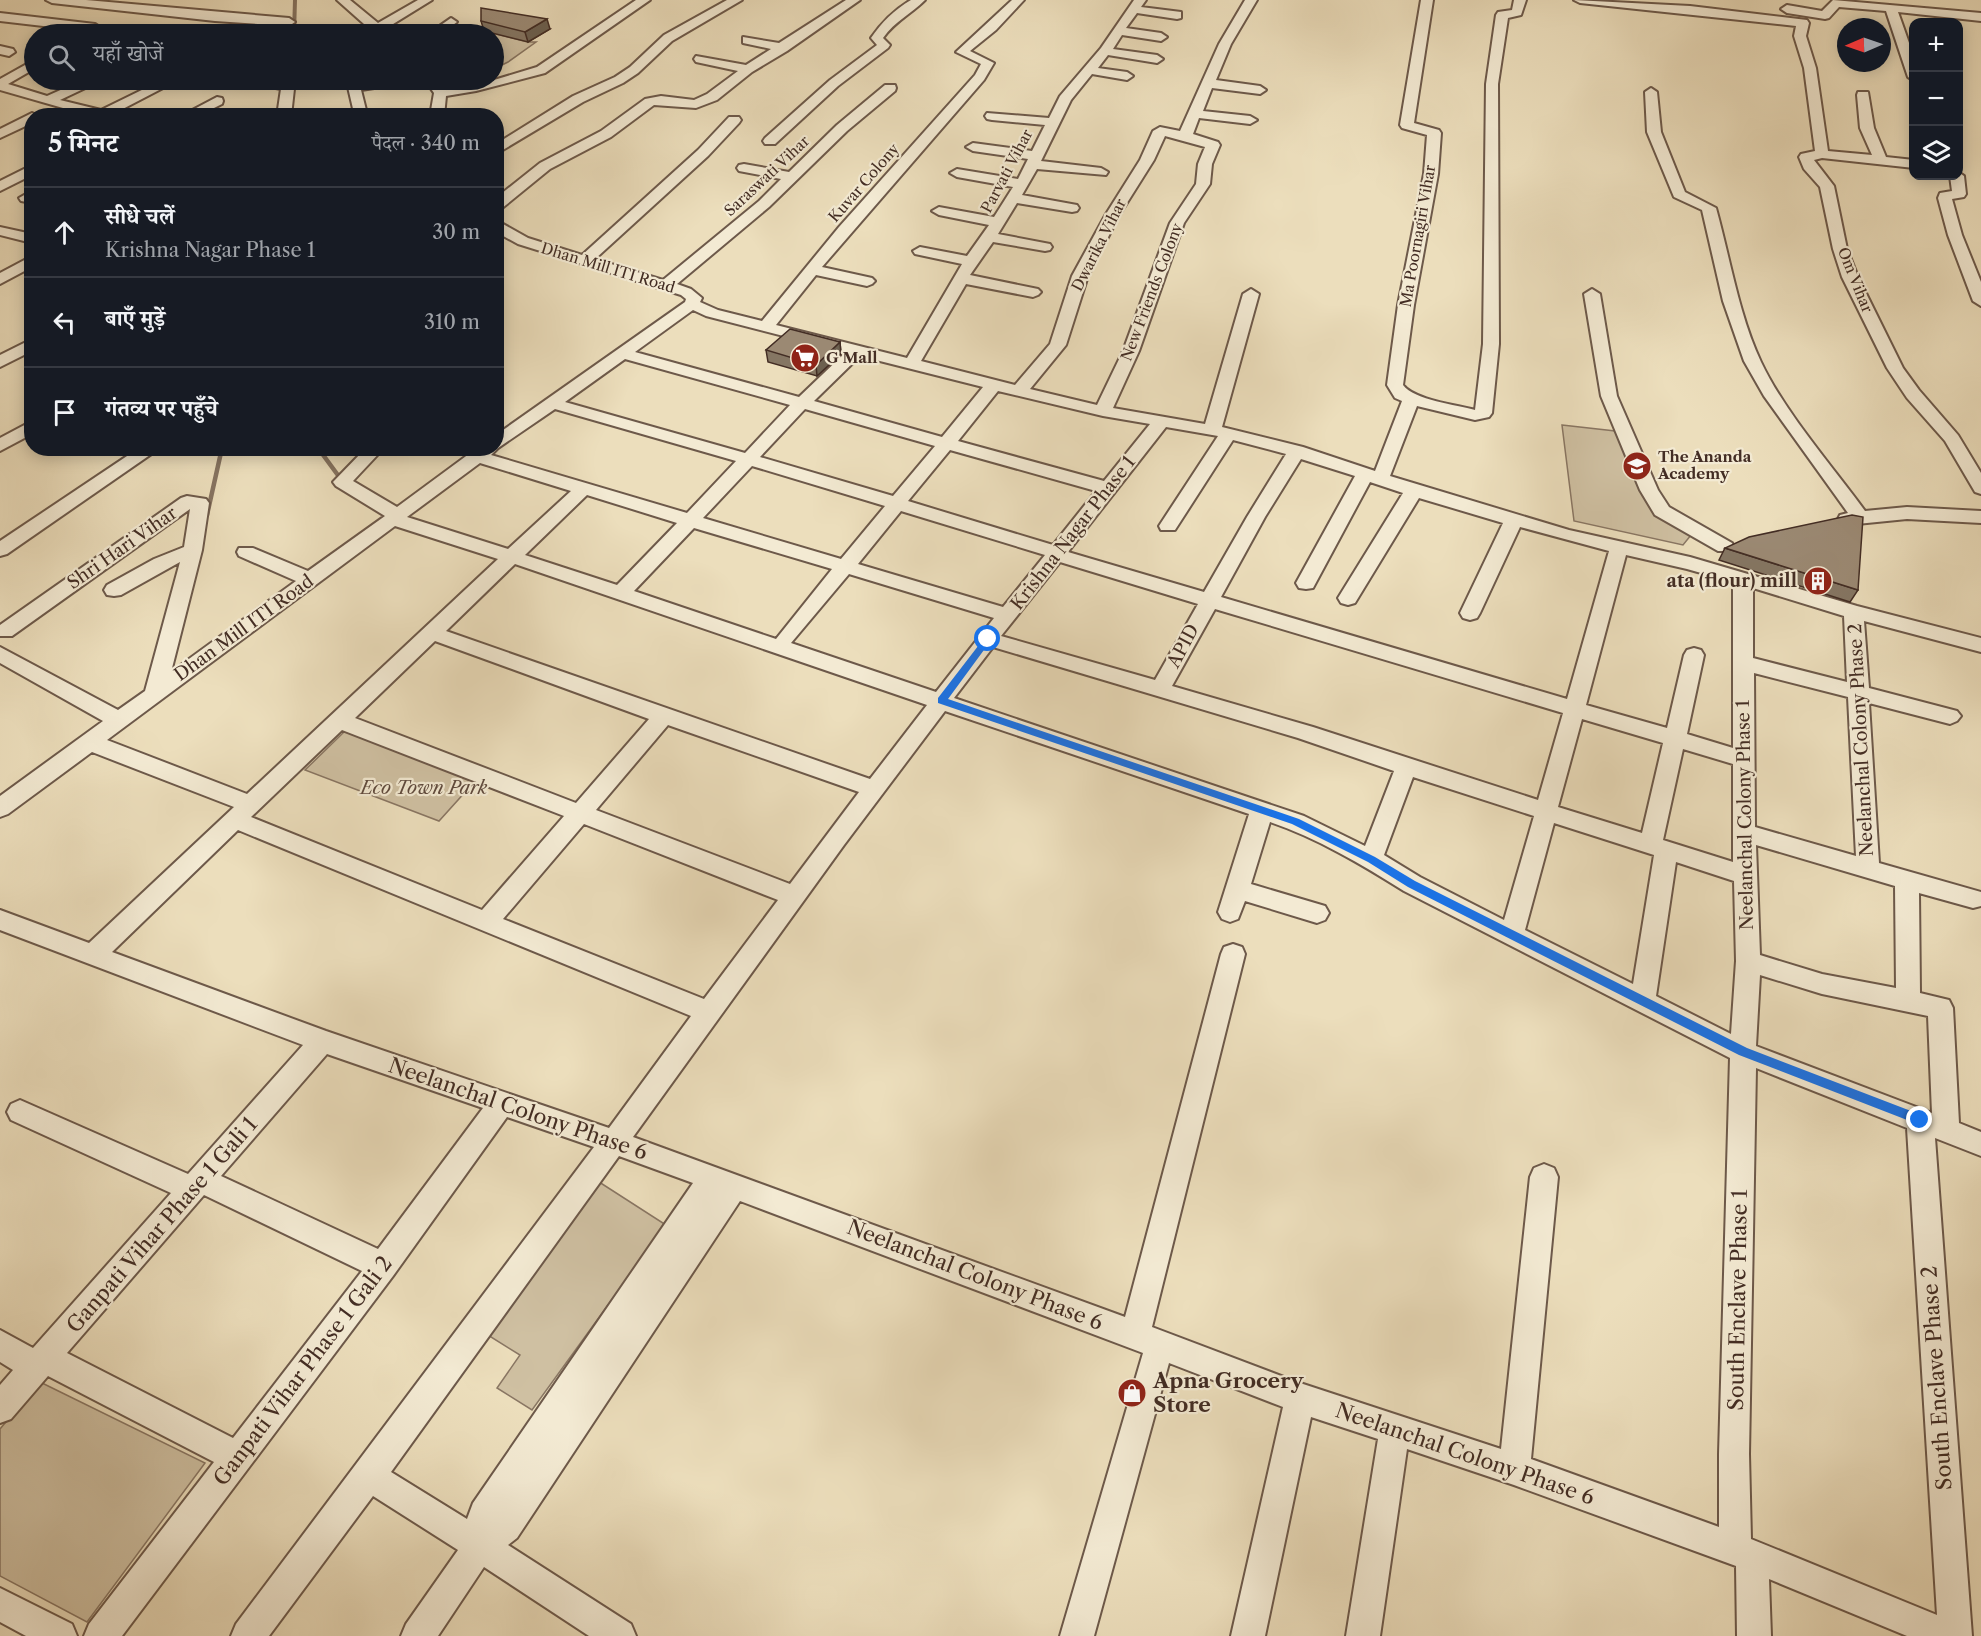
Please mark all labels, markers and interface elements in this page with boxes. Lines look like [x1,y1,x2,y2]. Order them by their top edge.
north arrow [1837,18,1891,72]
map controls [1909,18,1963,180]
button: + [1909,18,1963,72]
search box [24,24,504,90]
text: यहाँ खोजें [93,40,163,67]
icon: search [45,41,78,74]
button: − [1909,72,1963,126]
street label: Parvati Vihar [977,125,1037,216]
button: layers [1909,126,1963,180]
text: 5 मिनट [48,127,118,159]
text: पैदल · 340 m [372,131,480,155]
street label: Saraswati Vihar [720,131,814,220]
street label: Kuvar Colony [824,139,903,226]
street label: Ma Poornagiri Vihar [1396,163,1439,309]
street label: Dwarika Vihar [1067,195,1130,294]
text: सीधे चलें [105,203,174,230]
icon: ahead [48,216,81,249]
text: 30 m [432,220,480,244]
street label: New Friends Colony [1117,220,1187,363]
text: Krishna Nagar Phase 1 [105,238,315,262]
street label: Dhan Mill ITI Road [539,238,677,297]
street label: Om Vihar [1834,244,1877,316]
text: बाएँ मुड़ें [105,305,165,332]
icon: left [48,306,81,339]
text: 310 m [424,310,480,334]
supermarket icon: G Mall [789,342,821,374]
place label: G Mall [826,348,878,367]
text: गंतव्य पर पहुँचे [105,395,218,422]
icon: arrive [48,396,81,429]
place label: The Ananda Academy [1657,447,1752,483]
school or university icon: The Ananda Academy [1621,450,1653,482]
street label: Krishna Nagar Phase 1 [1006,451,1140,614]
street label: Shri Hari Vihar [63,502,181,594]
building icon: ata (flour) mill [1802,565,1834,597]
street label: Dhan Mill ITI Road [170,570,318,686]
place label: ata (flour) mill [1666,570,1797,592]
street label: APID [1162,620,1204,673]
street label: Neelanchal Colony Phase 2 [1844,623,1878,857]
route start [974,625,1000,651]
street label: Neelanchal Colony Phase 1 [1732,699,1758,930]
park label: Eco Town Park [359,777,488,799]
street label: Neelanchal Colony Phase 6 [385,1052,651,1165]
route end [1906,1106,1932,1132]
street label: Ganpati Vihar Phase 1 Gali 1 [61,1112,262,1338]
street label: South Enclave Phase 1 [1723,1189,1752,1411]
street label: Neelanchal Colony Phase 6 [844,1214,1107,1335]
street label: Ganpati Vihar Phase 1 Gali 2 [208,1251,397,1490]
street label: South Enclave Phase 2 [1916,1265,1957,1491]
place label: Apna Grocery Store [1152,1368,1304,1417]
shop icon: Apna Grocery Store [1116,1377,1148,1409]
street label: Neelanchal Colony Phase 6 [1332,1397,1598,1510]

